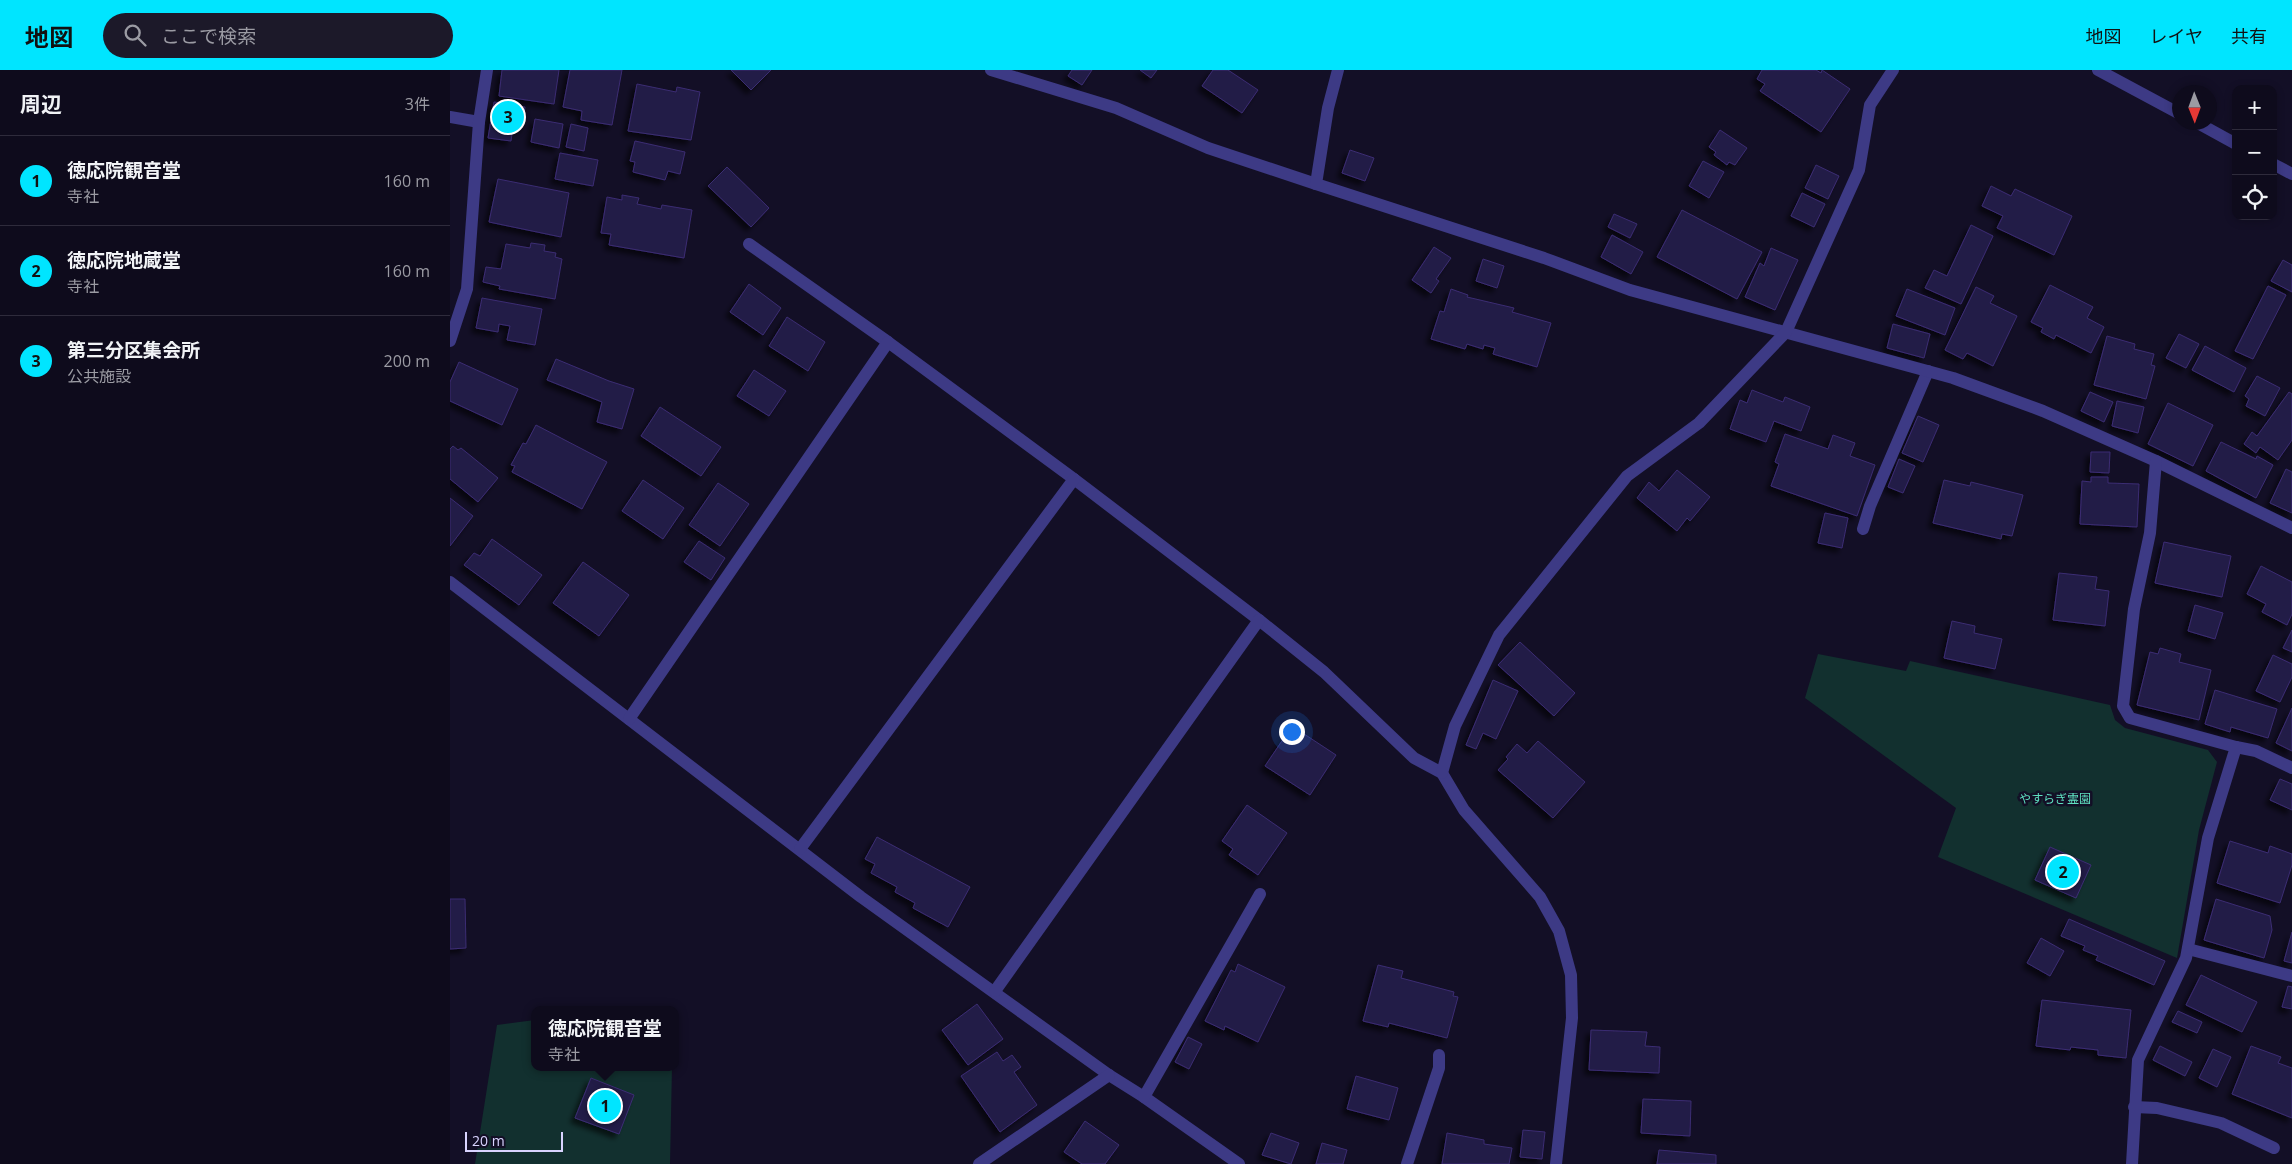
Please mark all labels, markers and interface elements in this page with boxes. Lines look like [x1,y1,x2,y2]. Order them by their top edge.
search box [103,13,453,58]
text: 地図 [25,20,73,53]
icon: search [121,21,149,49]
text: ここで検索 [161,23,256,49]
text: 地図 [2086,24,2122,48]
text: レイヤ [2150,24,2203,48]
text: 共有 [2231,24,2267,48]
north arrow [2172,85,2217,130]
map controls [2232,85,2277,220]
button: + [2232,85,2277,130]
text: 周辺 [20,90,62,118]
text: 3件 [405,93,430,115]
pin: 3 [492,98,524,136]
button: − [2232,130,2277,175]
text: 徳応院観音堂 [67,157,181,183]
text: 1 [31,170,41,192]
text: 160 m [384,170,430,192]
button: locate [2232,175,2277,220]
text: 寺社 [67,185,99,207]
text: 徳応院地蔵堂 [67,247,181,273]
text: 2 [31,260,41,282]
text: 160 m [384,260,430,282]
text: 寺社 [67,275,99,297]
text: 第三分区集会所 [67,337,200,363]
text: 3 [31,350,41,372]
text: 200 m [384,350,430,372]
text: 公共施設 [67,365,131,387]
your location [1279,719,1305,745]
park label: やすらぎ霊園 [2019,790,2091,807]
pin: 2 [2047,853,2079,891]
popup [531,1006,679,1071]
text: 徳応院観音堂 [548,1015,662,1041]
text: 寺社 [548,1043,580,1065]
pin: 1 [589,1087,621,1125]
scale bar [465,1129,562,1152]
text: 20 m [472,1131,505,1150]

